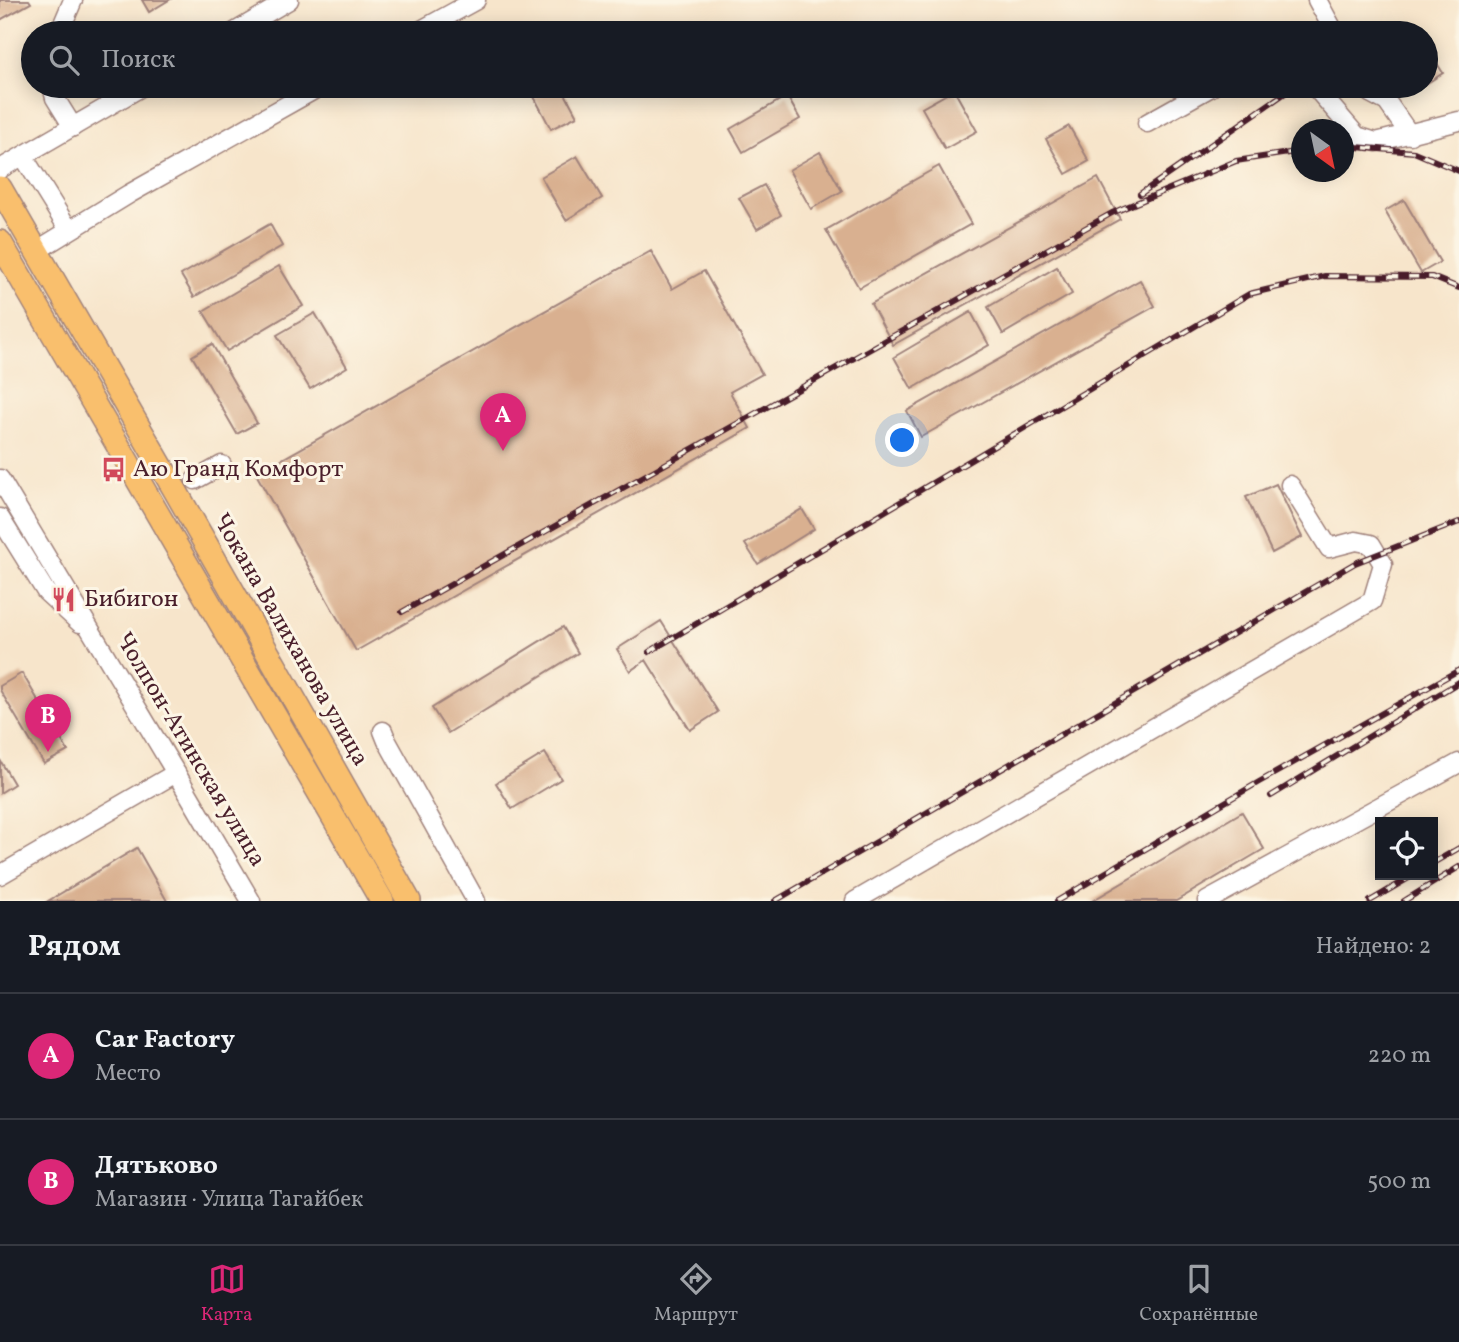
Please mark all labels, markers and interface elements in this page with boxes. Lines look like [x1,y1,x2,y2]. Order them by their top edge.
search box [21,21,1438,98]
icon: search [45,41,83,79]
text: Поиск [101,42,175,78]
north arrow [1291,119,1354,182]
pin: A [480,393,526,451]
your location [885,423,919,457]
place label: Аю Гранд Комфорт [133,453,343,487]
bus stop icon: Аю Гранд Комфорт [99,456,127,484]
street label: Чокана Валиханова улица [203,507,377,773]
place label: Бибигон [84,583,178,617]
restaurant icon: Бибигон [50,586,78,614]
street label: Чолпон-Атинская улица [106,626,274,874]
pin: B [25,694,71,752]
map controls [1375,817,1438,880]
button: locate [1375,817,1438,880]
text: Рядом [28,926,121,968]
text: Найдено: 2 [1316,931,1431,963]
text: Car Factory [95,1022,235,1058]
text: A [43,1040,59,1072]
text: 220 m [1368,1040,1431,1072]
text: Место [95,1058,161,1090]
text: Дятьково [95,1148,218,1184]
text: B [43,1166,59,1198]
text: 500 m [1367,1166,1431,1198]
text: Магазин · Улица Тагайбек [95,1184,363,1216]
tab: Карта [201,1260,252,1328]
tab: Маршрут [654,1260,738,1328]
tab: Сохранённые [1140,1260,1258,1328]

